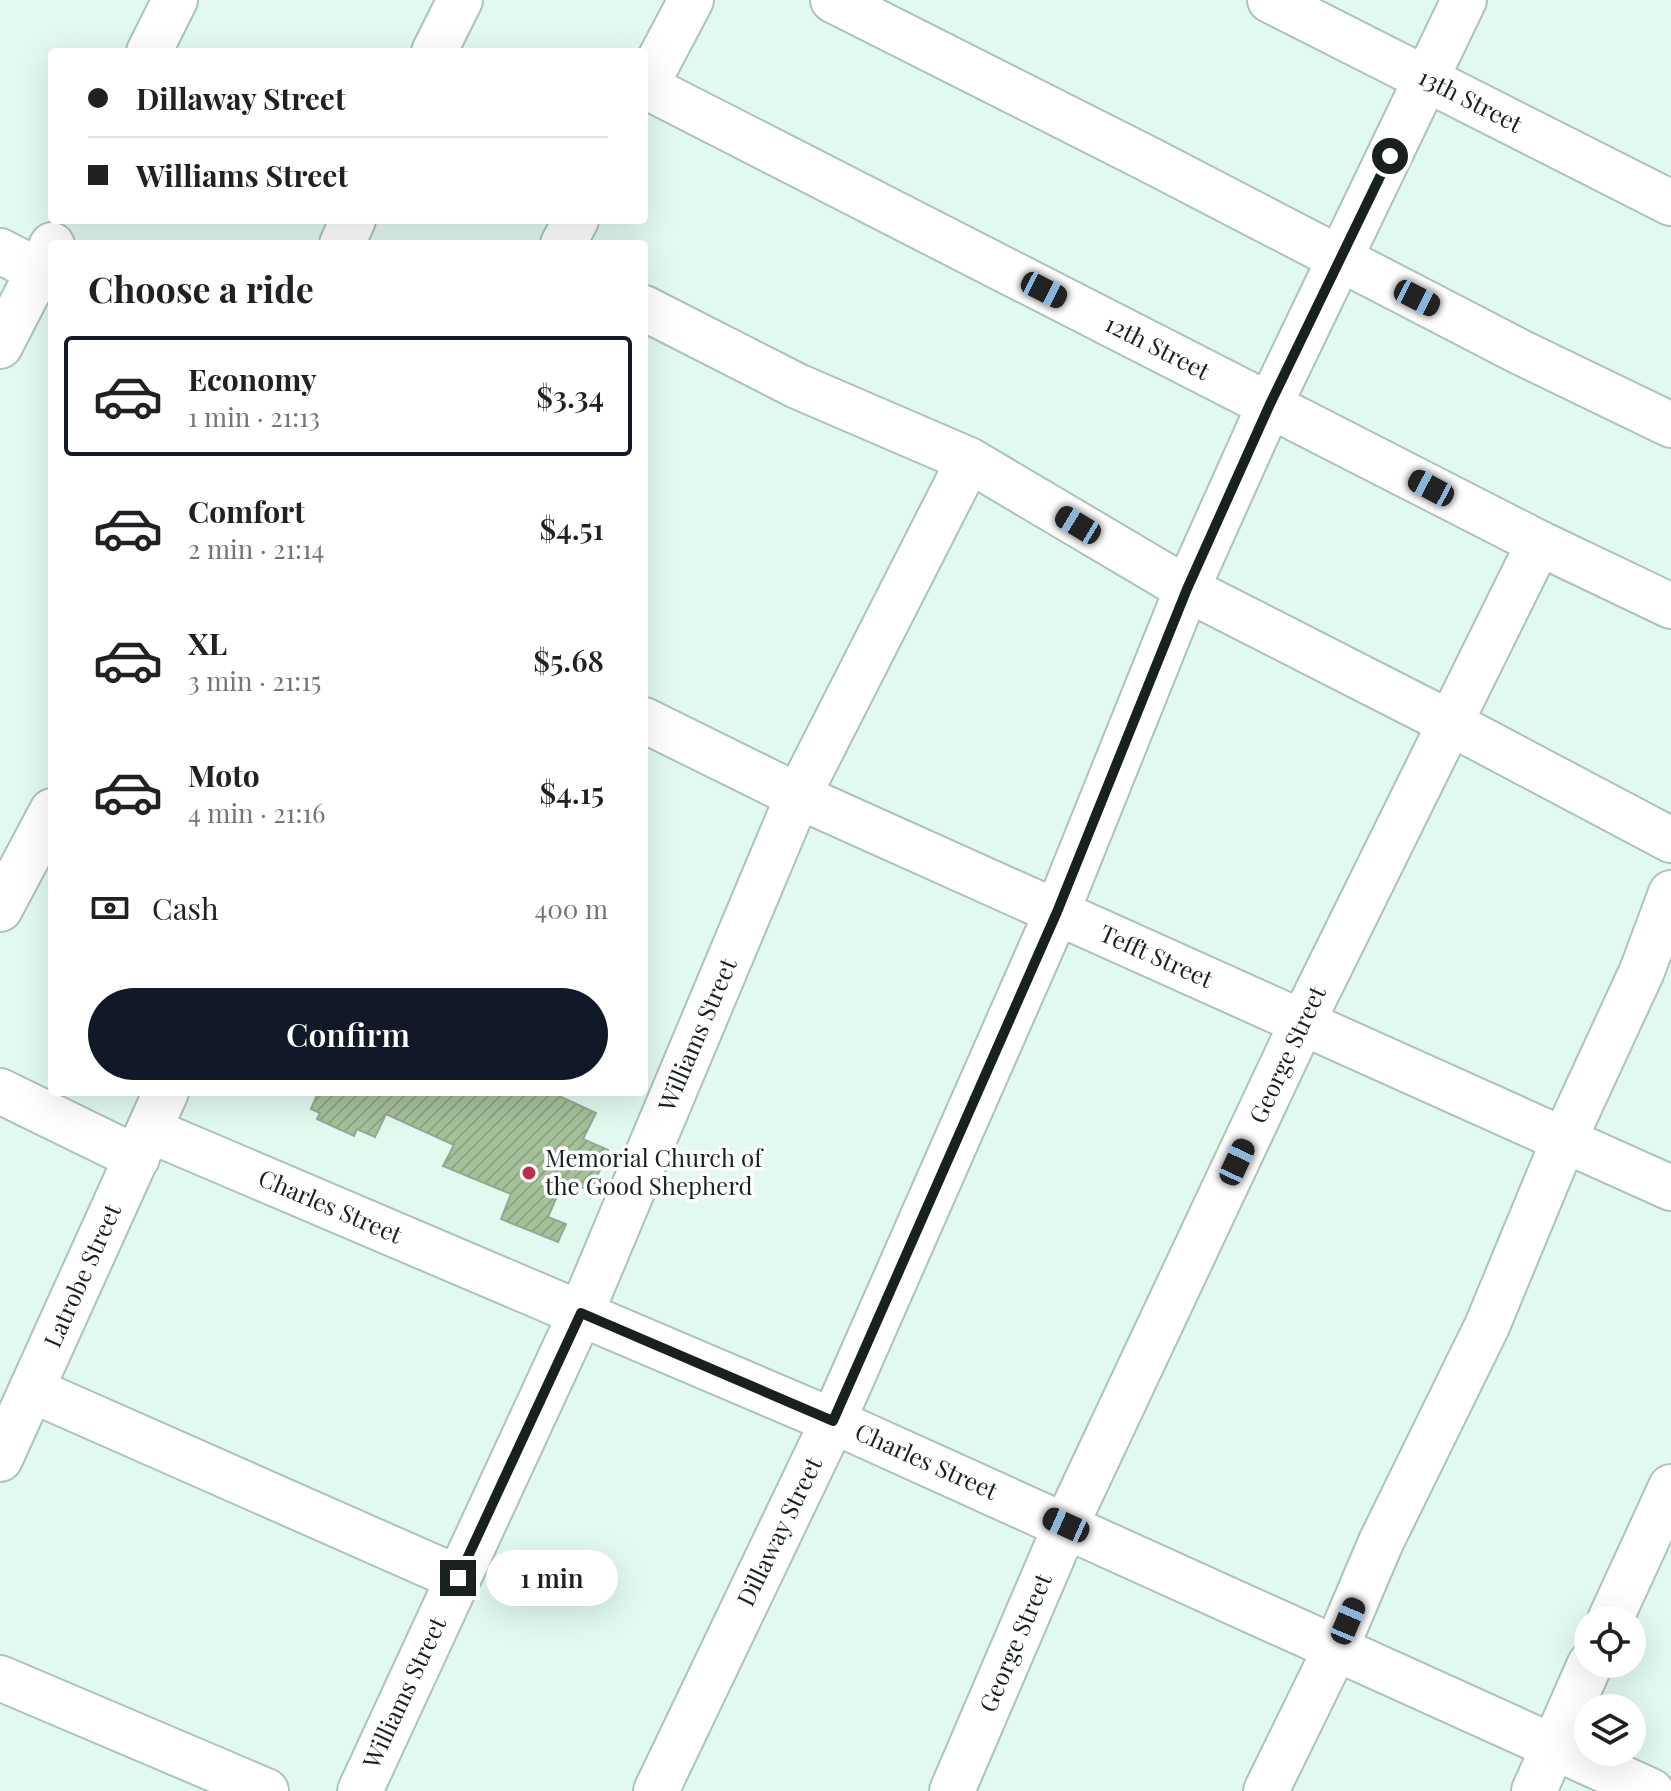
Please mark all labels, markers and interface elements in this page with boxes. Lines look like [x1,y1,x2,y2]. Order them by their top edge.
street label: 13th Street [1414,59,1529,139]
text: Dillaway Street [136,78,346,118]
route start [1372,138,1408,174]
text: Williams Street [136,155,348,195]
text: Choose a ride [88,264,314,312]
car [1017,268,1071,312]
car [1390,276,1444,320]
street label: 12th Street [1100,306,1216,386]
text: Economy [188,359,317,399]
icon: car [92,360,164,432]
text: $3.34 [536,376,604,416]
text: 1 min · 21:13 [188,399,320,434]
car [1404,466,1458,510]
text: Comfort [188,491,305,531]
icon: car [92,492,164,564]
car [1051,502,1105,548]
text: $4.51 [539,508,604,548]
text: 2 min · 21:14 [188,531,324,566]
text: XL [188,623,227,663]
icon: car [92,624,164,696]
text: $5.68 [533,640,604,680]
text: 3 min · 21:15 [188,663,321,698]
text: Moto [188,755,260,795]
icon: car [92,756,164,828]
text: $4.15 [540,772,604,812]
text: 4 min · 21:16 [188,795,325,830]
icon: cash [88,886,132,930]
text: Cash [152,888,219,928]
text: 400 m [534,891,608,926]
street label: Tefft Street [1095,916,1219,994]
street label: Williams Street [649,952,743,1117]
street label: George Street [1240,980,1332,1128]
button: Confirm [88,988,608,1080]
car [1216,1135,1258,1189]
place label: Memorial Church of the Good Shepherd [545,1141,764,1201]
street label: Charles Street [254,1161,408,1250]
marker: Memorial Church of the Good Shepherd [520,1164,538,1182]
street label: Latrobe Street [35,1198,127,1352]
street label: Charles Street [851,1415,1004,1506]
street label: Dillaway Street [728,1451,828,1611]
car [1039,1504,1093,1546]
callout: 1 min [486,1550,618,1606]
route end [440,1560,476,1596]
text: 1 min [520,1560,584,1595]
street label: George Street [971,1567,1058,1717]
car [1328,1594,1368,1648]
map controls [1574,1606,1646,1766]
button: locate [1574,1606,1646,1678]
street label: Williams Street [354,1611,452,1774]
button: layers [1574,1694,1646,1766]

